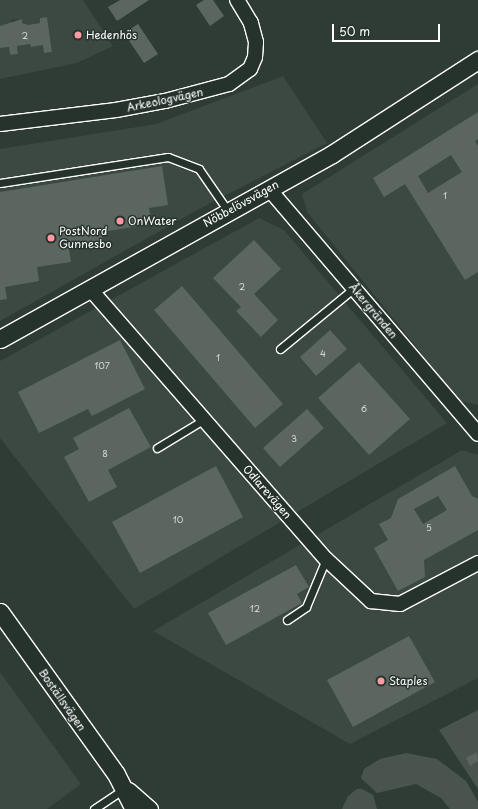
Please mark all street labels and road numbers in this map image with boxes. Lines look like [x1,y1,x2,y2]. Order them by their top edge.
street label: Arkeologvägen [126,85,204,115]
street label: Nöbbelövsvägen [201,178,281,230]
street label: Åkergränden [346,281,400,341]
street label: Odlarevägen [240,462,294,522]
street label: Boställsvägen [36,666,88,734]

